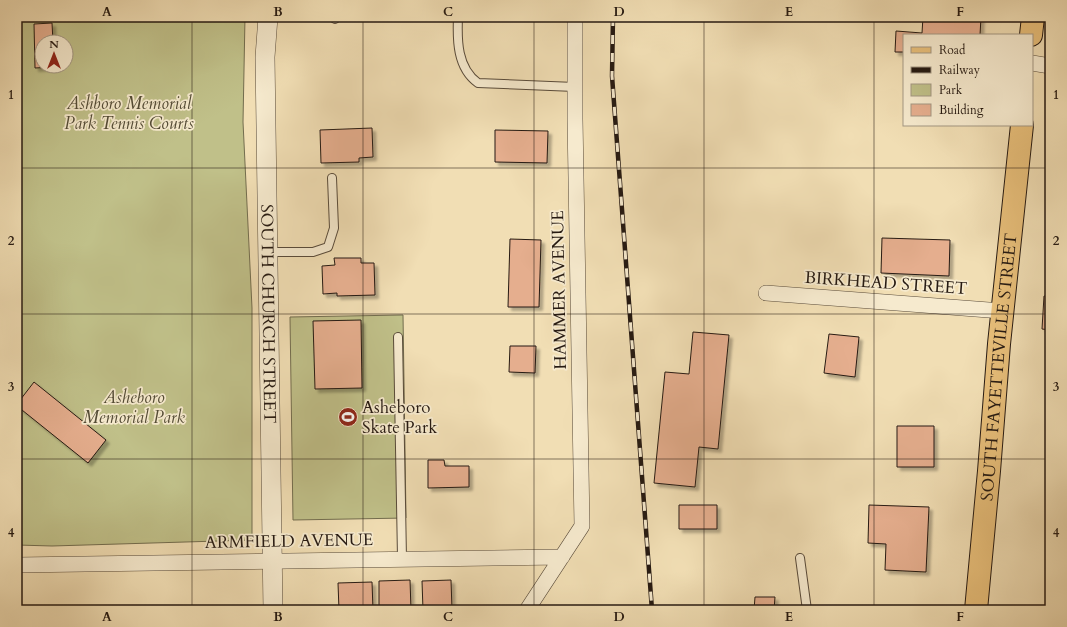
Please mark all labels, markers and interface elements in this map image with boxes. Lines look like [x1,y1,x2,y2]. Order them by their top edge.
text: A [102,3,112,21]
text: B [273,3,283,21]
text: C [443,3,453,21]
text: D [613,3,625,21]
text: E [785,3,793,21]
text: F [956,3,964,21]
north arrow [34,34,74,74]
legend [903,34,1033,126]
text: N [49,37,59,52]
text: Road [939,42,966,58]
text: Railway [939,62,981,78]
text: Park [939,82,963,98]
text: 1 [8,86,14,104]
text: 1 [1053,86,1059,104]
park label: Ashboro Memorial Park Tennis Courts [64,92,194,135]
text: Building [939,102,984,118]
street label: SOUTH CHURCH STREET [256,204,282,424]
street label: HAMMER AVENUE [546,210,572,370]
text: 2 [8,232,15,250]
street label: SOUTH FAYETTEVILLE STREET [975,232,1022,502]
text: 2 [1053,232,1060,250]
street label: BIRKHEAD STREET [804,266,968,300]
text: 3 [8,378,15,396]
text: 3 [1053,378,1060,396]
park label: Asheboro Memorial Park [83,386,186,429]
place label: Asheboro Skate Park [362,396,438,439]
sports icon: Asheboro Skate Park [337,406,359,428]
text: 4 [8,524,15,542]
text: 4 [1053,524,1060,542]
street label: ARMFIELD AVENUE [205,528,373,554]
text: A [102,608,112,626]
text: B [273,608,283,626]
text: C [443,608,453,626]
text: D [613,608,625,626]
text: E [785,608,793,626]
text: F [956,608,964,626]

